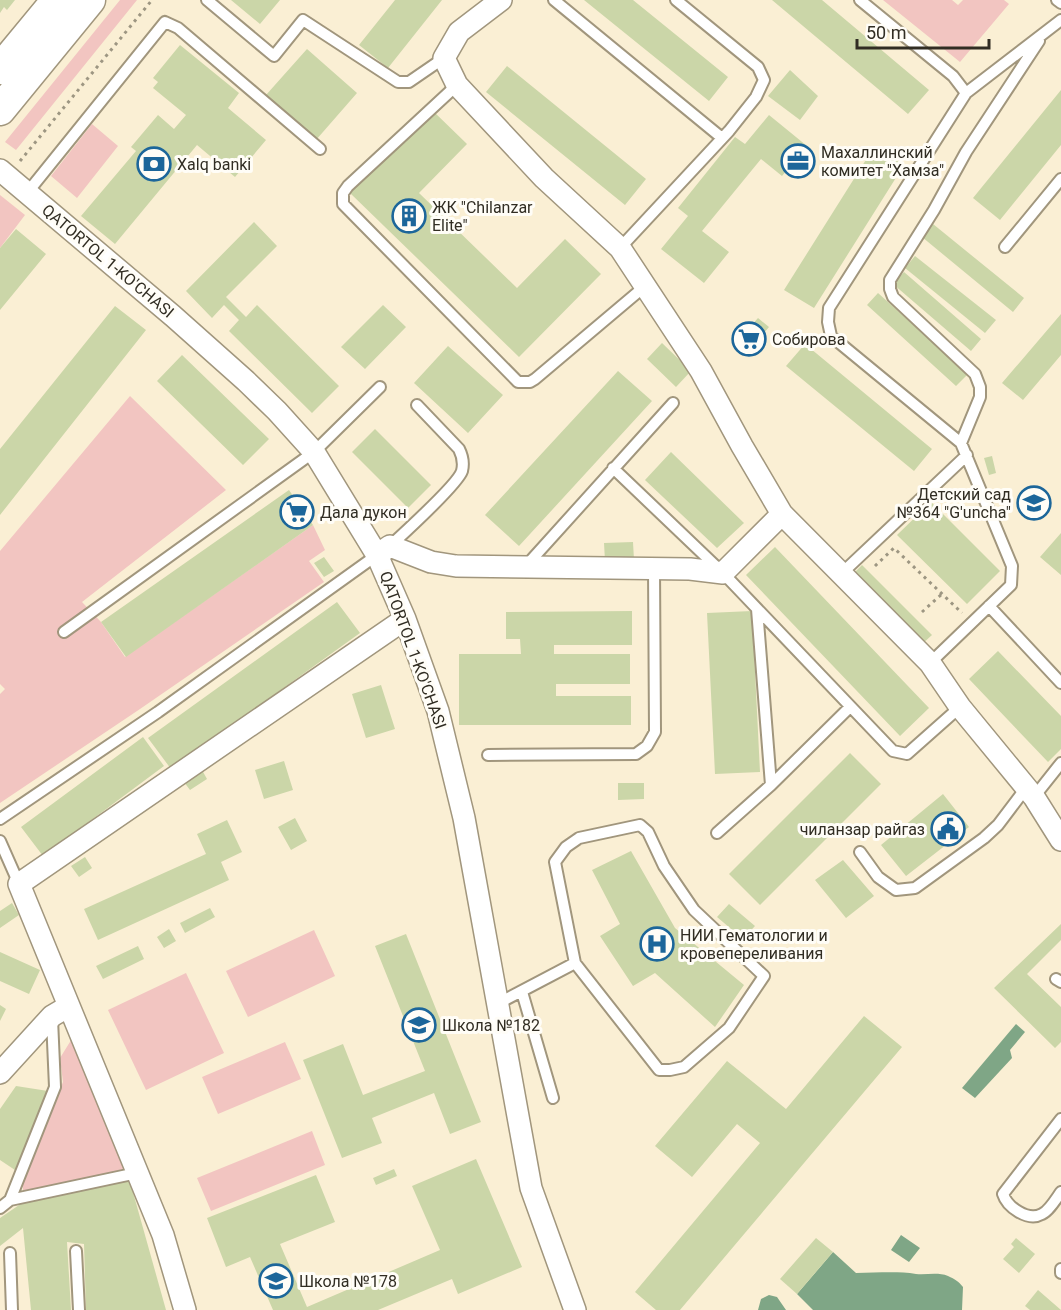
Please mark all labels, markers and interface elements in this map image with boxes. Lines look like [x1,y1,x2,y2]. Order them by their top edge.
scale bar [857,12,989,50]
text: 50 m [866,22,906,43]
office icon: Махаллинский комитет "Хамза" [780,143,816,179]
place label: Махаллинский комитет "Хамза" [821,143,944,180]
bank icon: Xalq banki [136,146,172,182]
place label: Xalq banki [177,155,251,174]
building icon: ЖК "Chilanzar Elite" [391,198,427,234]
place label: ЖК "Chilanzar Elite" [432,198,533,235]
street label: QATORTOL 1-KO'CHASI [38,200,178,322]
supermarket icon: Собирова [731,321,767,357]
place label: Собирова [772,330,845,349]
place label: Детский сад №364 "G'uncha" [897,485,1011,522]
school or university icon: Детский сад №364 "G'uncha" [1016,485,1052,521]
supermarket icon: Дала дукон [279,494,315,530]
place label: Дала дукон [320,503,407,522]
street label: QATORTOL 1-KO'CHASI [376,569,450,731]
public building icon: чиланзар райгаз [930,811,966,847]
place label: чиланзар райгаз [800,820,925,839]
hospital icon: НИИ Гематологии и кровепереливания [639,926,675,962]
place label: НИИ Гематологии и кровепереливания [680,926,828,963]
school or university icon: Школа №182 [401,1007,437,1043]
place label: Школа №182 [442,1016,540,1035]
school or university icon: Школа №178 [258,1263,294,1299]
place label: Школа №178 [299,1272,397,1291]

